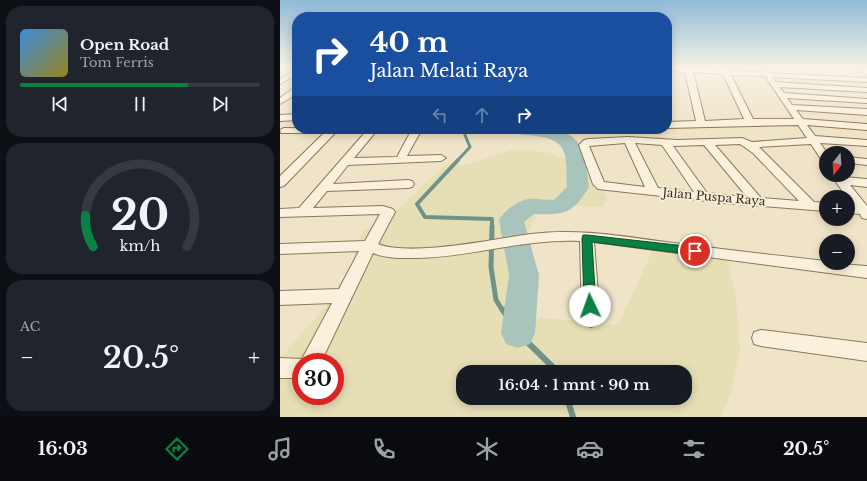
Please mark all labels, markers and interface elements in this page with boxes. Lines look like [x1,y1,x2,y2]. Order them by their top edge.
text: 40 m [370,25,448,60]
icon: right [304,28,356,80]
text: Open Road [80,35,169,54]
text: Tom Ferris [80,54,154,71]
text: Jalan Melati Raya [370,60,528,82]
icon: previous [49,93,71,115]
icon: pause [129,93,151,115]
icon: next [209,93,231,115]
icon: left [429,104,451,126]
icon: ahead [471,104,493,126]
icon: right [513,104,535,126]
north arrow [819,146,855,182]
map controls [819,146,855,270]
street label: Jalan Puspa Raya [660,184,766,208]
text: 20 [111,189,169,240]
button: + [819,190,855,226]
pin [678,234,712,268]
button: − [819,234,855,270]
text: km/h [120,236,160,254]
icon: arrive [684,240,706,262]
position arrow [569,285,611,327]
text: AC [20,318,40,335]
text: 20.5° [103,339,179,376]
text: − [20,344,34,371]
text: + [248,344,260,371]
speed limit sign: 30 [292,353,344,405]
text: 16:04 · 1 mnt · 90 m [498,375,650,394]
icon: directions [163,435,191,463]
icon: music [266,435,294,463]
icon: phone [370,435,398,463]
icon: climate [473,435,501,463]
icon: car [576,435,604,463]
icon: filters [680,435,708,463]
text: 16:03 [38,438,88,460]
text: 20.5° [783,438,829,460]

